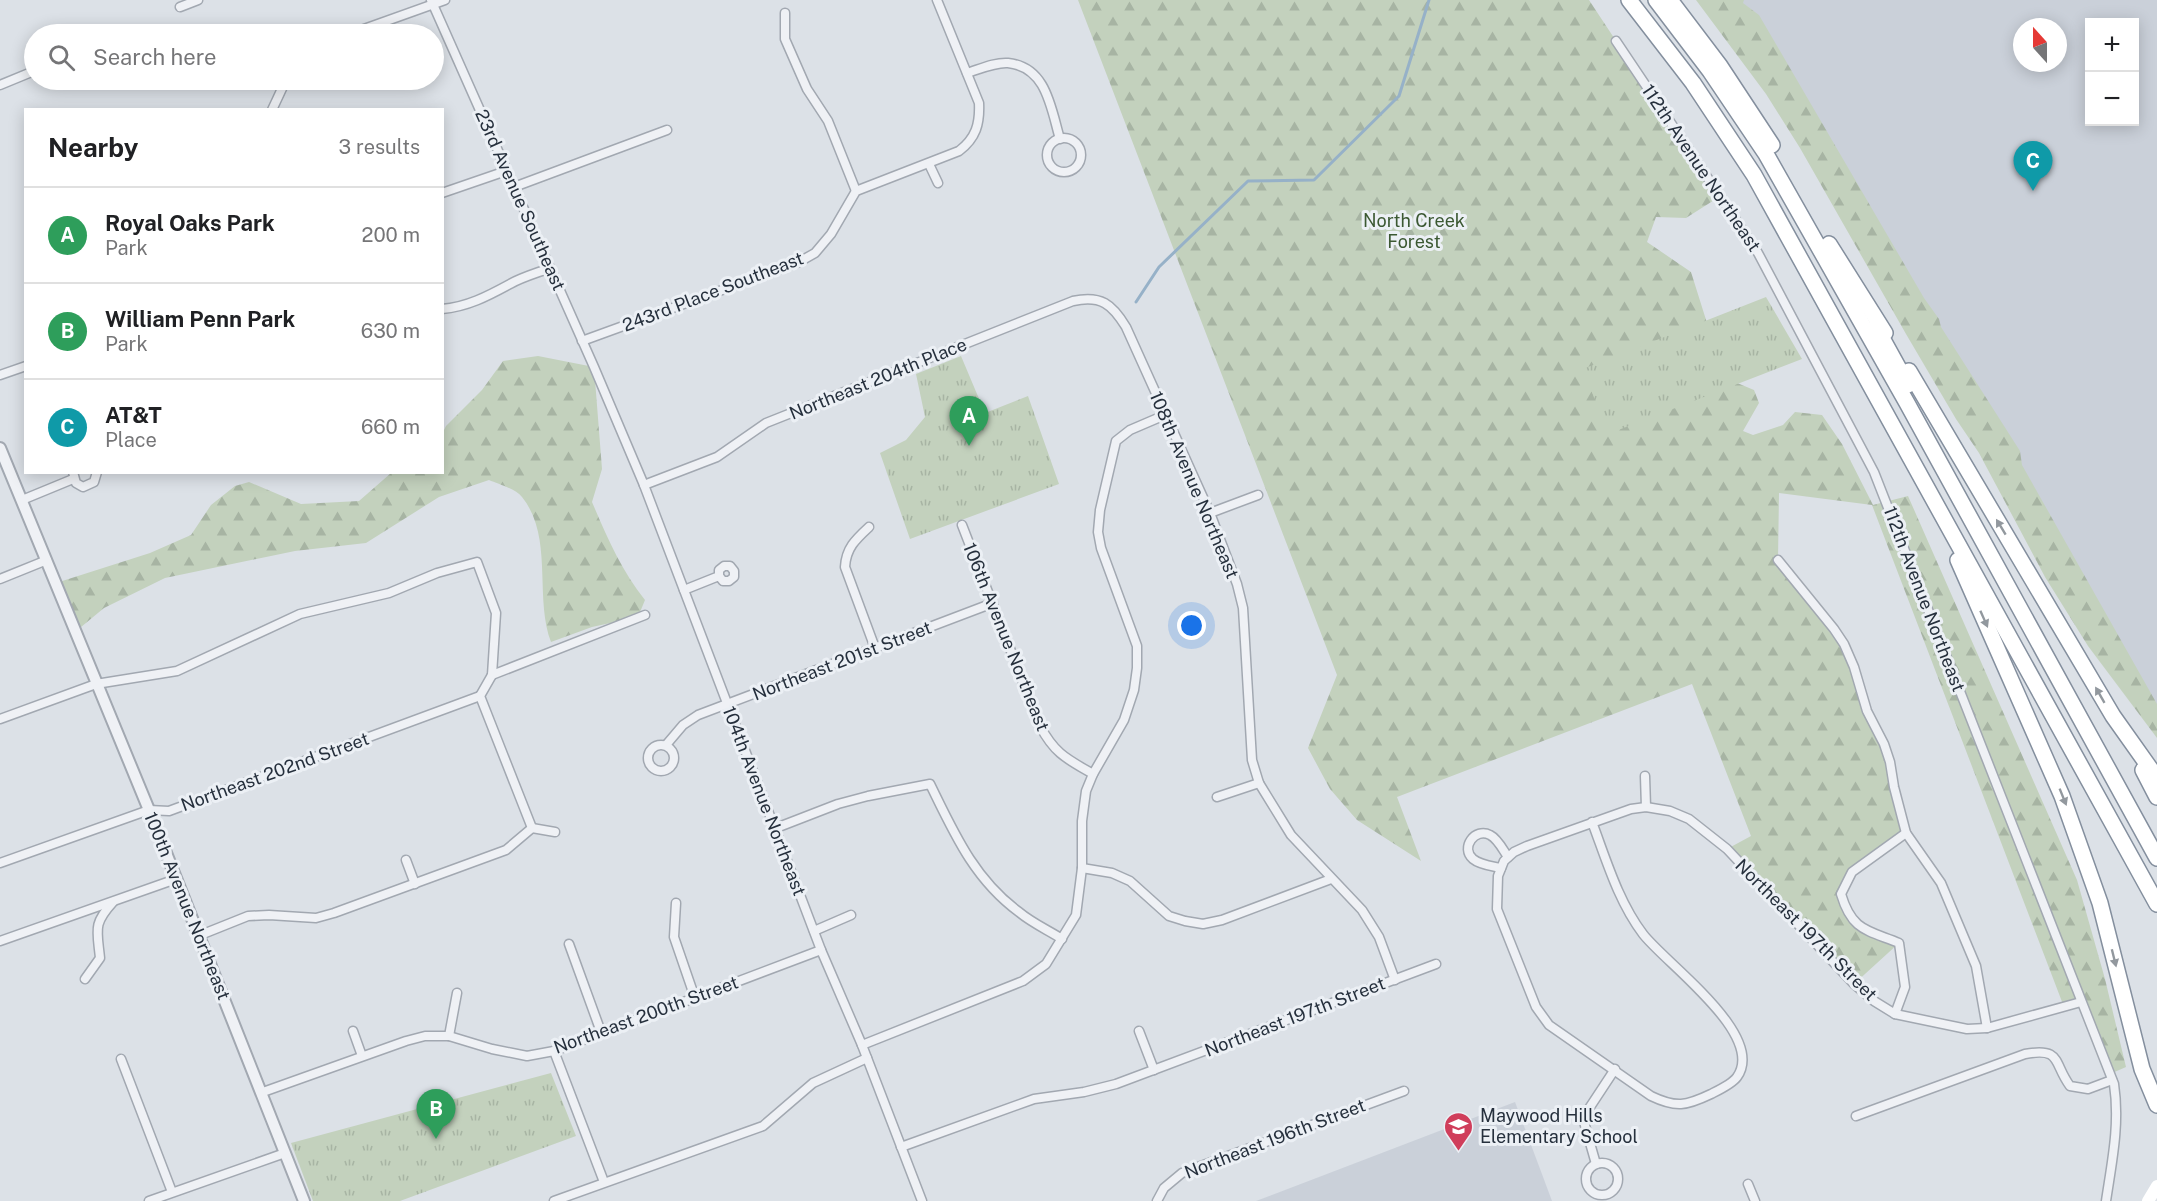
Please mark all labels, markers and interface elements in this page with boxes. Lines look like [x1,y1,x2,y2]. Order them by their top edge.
north arrow [2013,18,2067,72]
map controls [2085,18,2139,126]
button: + [2085,18,2139,72]
search box [24,24,444,90]
icon: search [45,41,78,74]
text: Search here [93,44,217,70]
button: − [2085,72,2139,126]
street label: 112th Avenue Northeast [1638,80,1765,255]
street label: 23rd Avenue Southeast [471,106,570,294]
text: Nearby [48,132,138,163]
text: 3 results [339,135,420,159]
pin: C [2014,142,2052,191]
text: Royal Oaks Park [105,210,275,236]
park label: North Creek Forest [1363,210,1465,252]
text: A [60,223,75,247]
text: 200 m [362,223,420,247]
text: Park [105,236,148,260]
street label: 243rd Place Southeast [619,247,806,336]
text: William Penn Park [105,306,295,332]
text: B [61,319,74,343]
text: 630 m [361,319,420,343]
text: Park [105,332,148,356]
street label: Northeast 204th Place [786,333,970,424]
street label: 108th Avenue Northeast [1145,388,1243,582]
pin: A [950,396,988,446]
text: AT&T [105,402,162,428]
text: C [60,415,75,439]
text: 660 m [361,415,420,439]
text: Place [105,428,157,452]
street label: 112th Avenue Northeast [1879,503,1970,694]
one-way arrow [1996,519,2007,535]
street label: 106th Avenue Northeast [959,540,1054,734]
one-way arrow [1980,610,1989,628]
your location [1177,611,1206,640]
street label: Northeast 201st Street [749,617,934,704]
one-way arrow [2095,686,2105,703]
street label: 104th Avenue Northeast [719,703,810,898]
street label: Northeast 202nd Street [178,728,372,815]
one-way arrow [2058,789,2068,807]
street label: 100th Avenue Northeast [140,809,235,1003]
street label: Northeast 197th Street [1731,855,1881,1005]
one-way arrow [2109,948,2119,967]
street label: Northeast 200th Street [551,971,741,1058]
street label: Northeast 197th Street [1202,972,1388,1061]
pin: B [416,1090,456,1139]
street label: Northeast 196th Street [1181,1094,1368,1183]
place label: Maywood Hills Elementary School [1480,1105,1638,1147]
school or university icon: Maywood Hills Elementary School [1443,1110,1475,1152]

